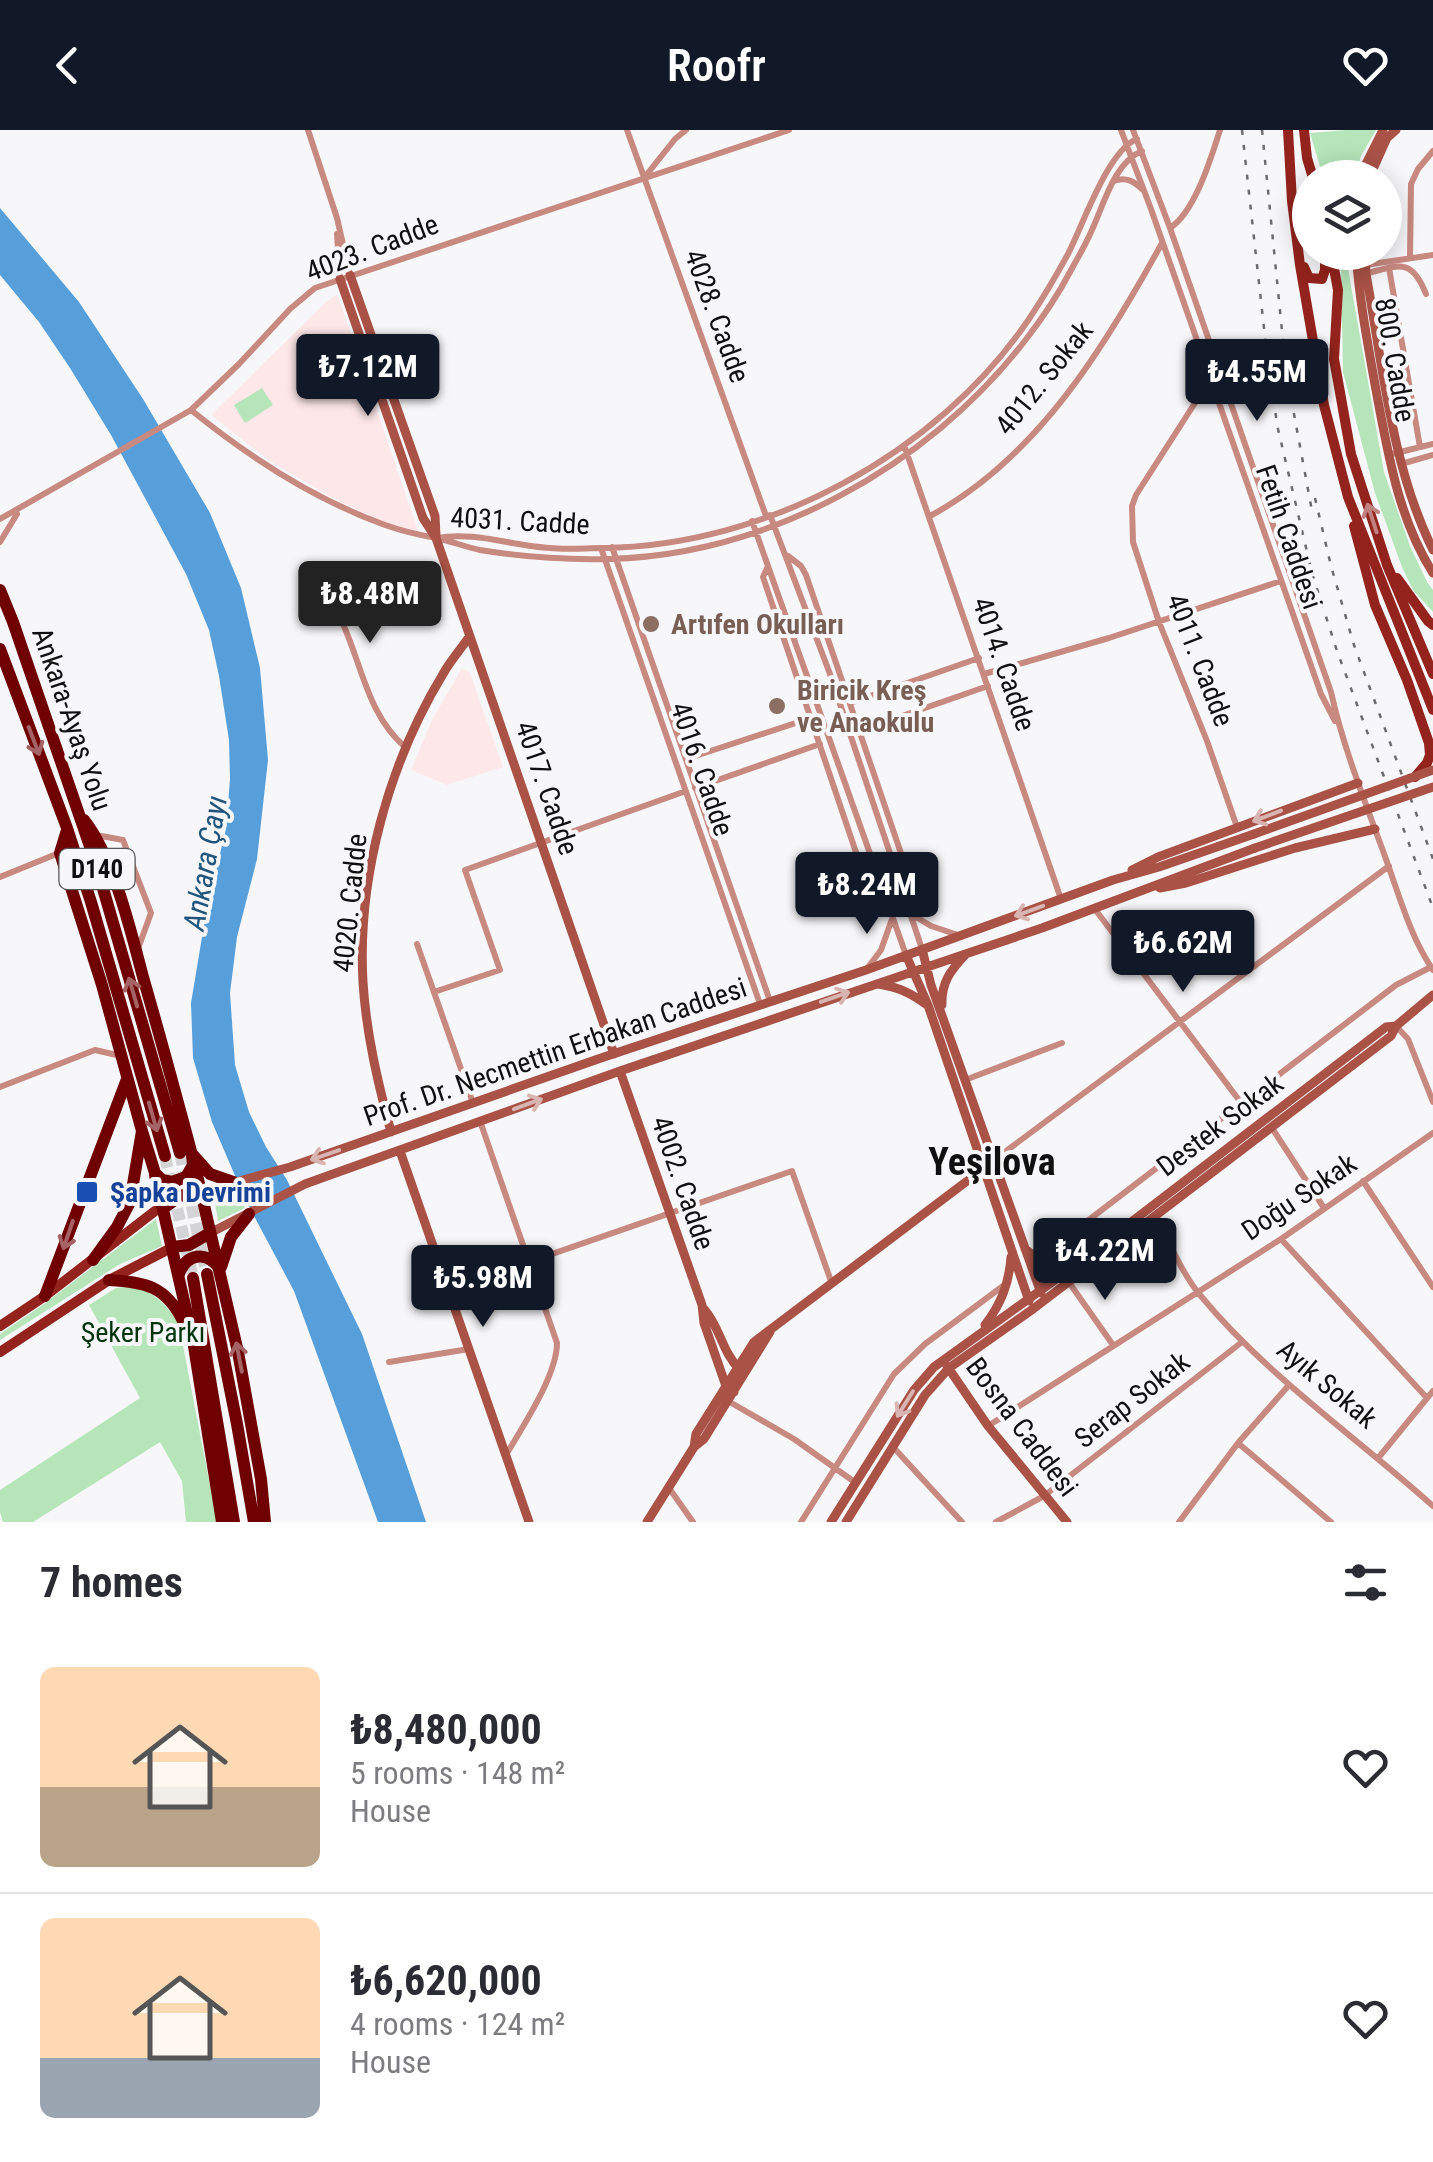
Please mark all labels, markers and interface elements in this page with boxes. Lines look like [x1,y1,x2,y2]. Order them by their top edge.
icon: back [40,38,95,93]
icon: heart [1338,38,1393,93]
text: Roofr [667,39,766,92]
map controls [1292,160,1402,270]
button: layers [1292,160,1402,270]
street label: 4023. Cadde [301,208,443,288]
street label: 4028. Cadde [678,245,756,387]
street label: 800. Cadde [1368,295,1422,425]
street label: 4012. Sokak [988,314,1100,441]
pin: ₺7.12M [287,334,449,419]
pin: ₺4.55M [1176,339,1338,424]
text: ₺7.12M [318,347,418,385]
text: ₺4.55M [1207,352,1307,390]
street label: Fetih Caddesi [1249,461,1329,613]
street label: 4031. Cadde [450,501,590,541]
one-way arrow [1362,503,1380,535]
pin: ₺8.48M [289,561,451,646]
text: ₺8.48M [320,574,420,612]
street label: 4011. Cadde [1160,589,1240,731]
street label: 4014. Cadde [966,593,1042,735]
place label: Artıfen Okulları [671,608,844,641]
marker: Artıfen Okulları [640,613,662,635]
street label: Ankara-Ayaş Yolu [25,623,119,815]
place label: Biricik Kreş ve Anaokulu [797,674,934,739]
marker: Biricik Kreş ve Anaokulu [766,695,788,717]
street label: 4016. Cadde [664,698,740,840]
street label: 4017. Cadde [509,717,585,859]
one-way arrow [27,725,45,755]
water label: Ankara Çayı [176,793,234,934]
one-way arrow [1252,808,1283,826]
street label: 4020. Cadde [326,832,374,974]
road number: D140 [59,849,134,889]
pin: ₺8.24M [786,852,948,937]
text: ₺8.24M [817,865,917,903]
one-way arrow [1013,903,1045,921]
pin: ₺6.62M [1102,910,1264,995]
text: ₺6.62M [1133,923,1233,961]
street label: Prof. Dr. Necmettin Erbakan Caddesi [359,971,751,1133]
one-way arrow [123,977,141,1008]
one-way arrow [818,987,850,1005]
street label: Destek Sokak [1150,1067,1290,1183]
one-way arrow [512,1094,543,1112]
one-way arrow [145,1101,163,1132]
street label: 4002. Cadde [645,1112,721,1254]
district label: Yeşilova [928,1140,1056,1184]
street label: Doğu Sokak [1235,1146,1363,1247]
one-way arrow [309,1147,341,1165]
place label: Şapka Devrimi [110,1176,271,1209]
marker: Şapka Devrimi [74,1179,100,1205]
pin: ₺4.22M [1024,1218,1186,1303]
one-way arrow [57,1219,75,1251]
text: ₺4.22M [1055,1231,1155,1269]
pin: ₺5.98M [402,1245,564,1330]
text: ₺5.98M [433,1258,533,1296]
park label: Şeker Parkı [81,1316,205,1349]
street label: Ayık Sokak [1270,1333,1384,1435]
one-way arrow [228,1342,247,1374]
street label: Serap Sokak [1068,1345,1196,1455]
street label: Bosna Caddesi [959,1351,1085,1503]
one-way arrow [895,1389,916,1417]
icon: filters [1338,1555,1393,1610]
text: 7 homes [40,1558,183,1607]
text: ₺8,480,000 [350,1705,542,1754]
icon: home [120,1707,240,1827]
icon: heart [1338,1740,1393,1795]
text: 5 rooms · 148 m² [350,1754,565,1792]
text: House [350,1792,431,1830]
text: ₺6,620,000 [350,1956,542,2005]
icon: home [120,1958,240,2078]
icon: heart [1338,1991,1393,2046]
text: 4 rooms · 124 m² [350,2005,565,2043]
text: House [350,2043,431,2081]

